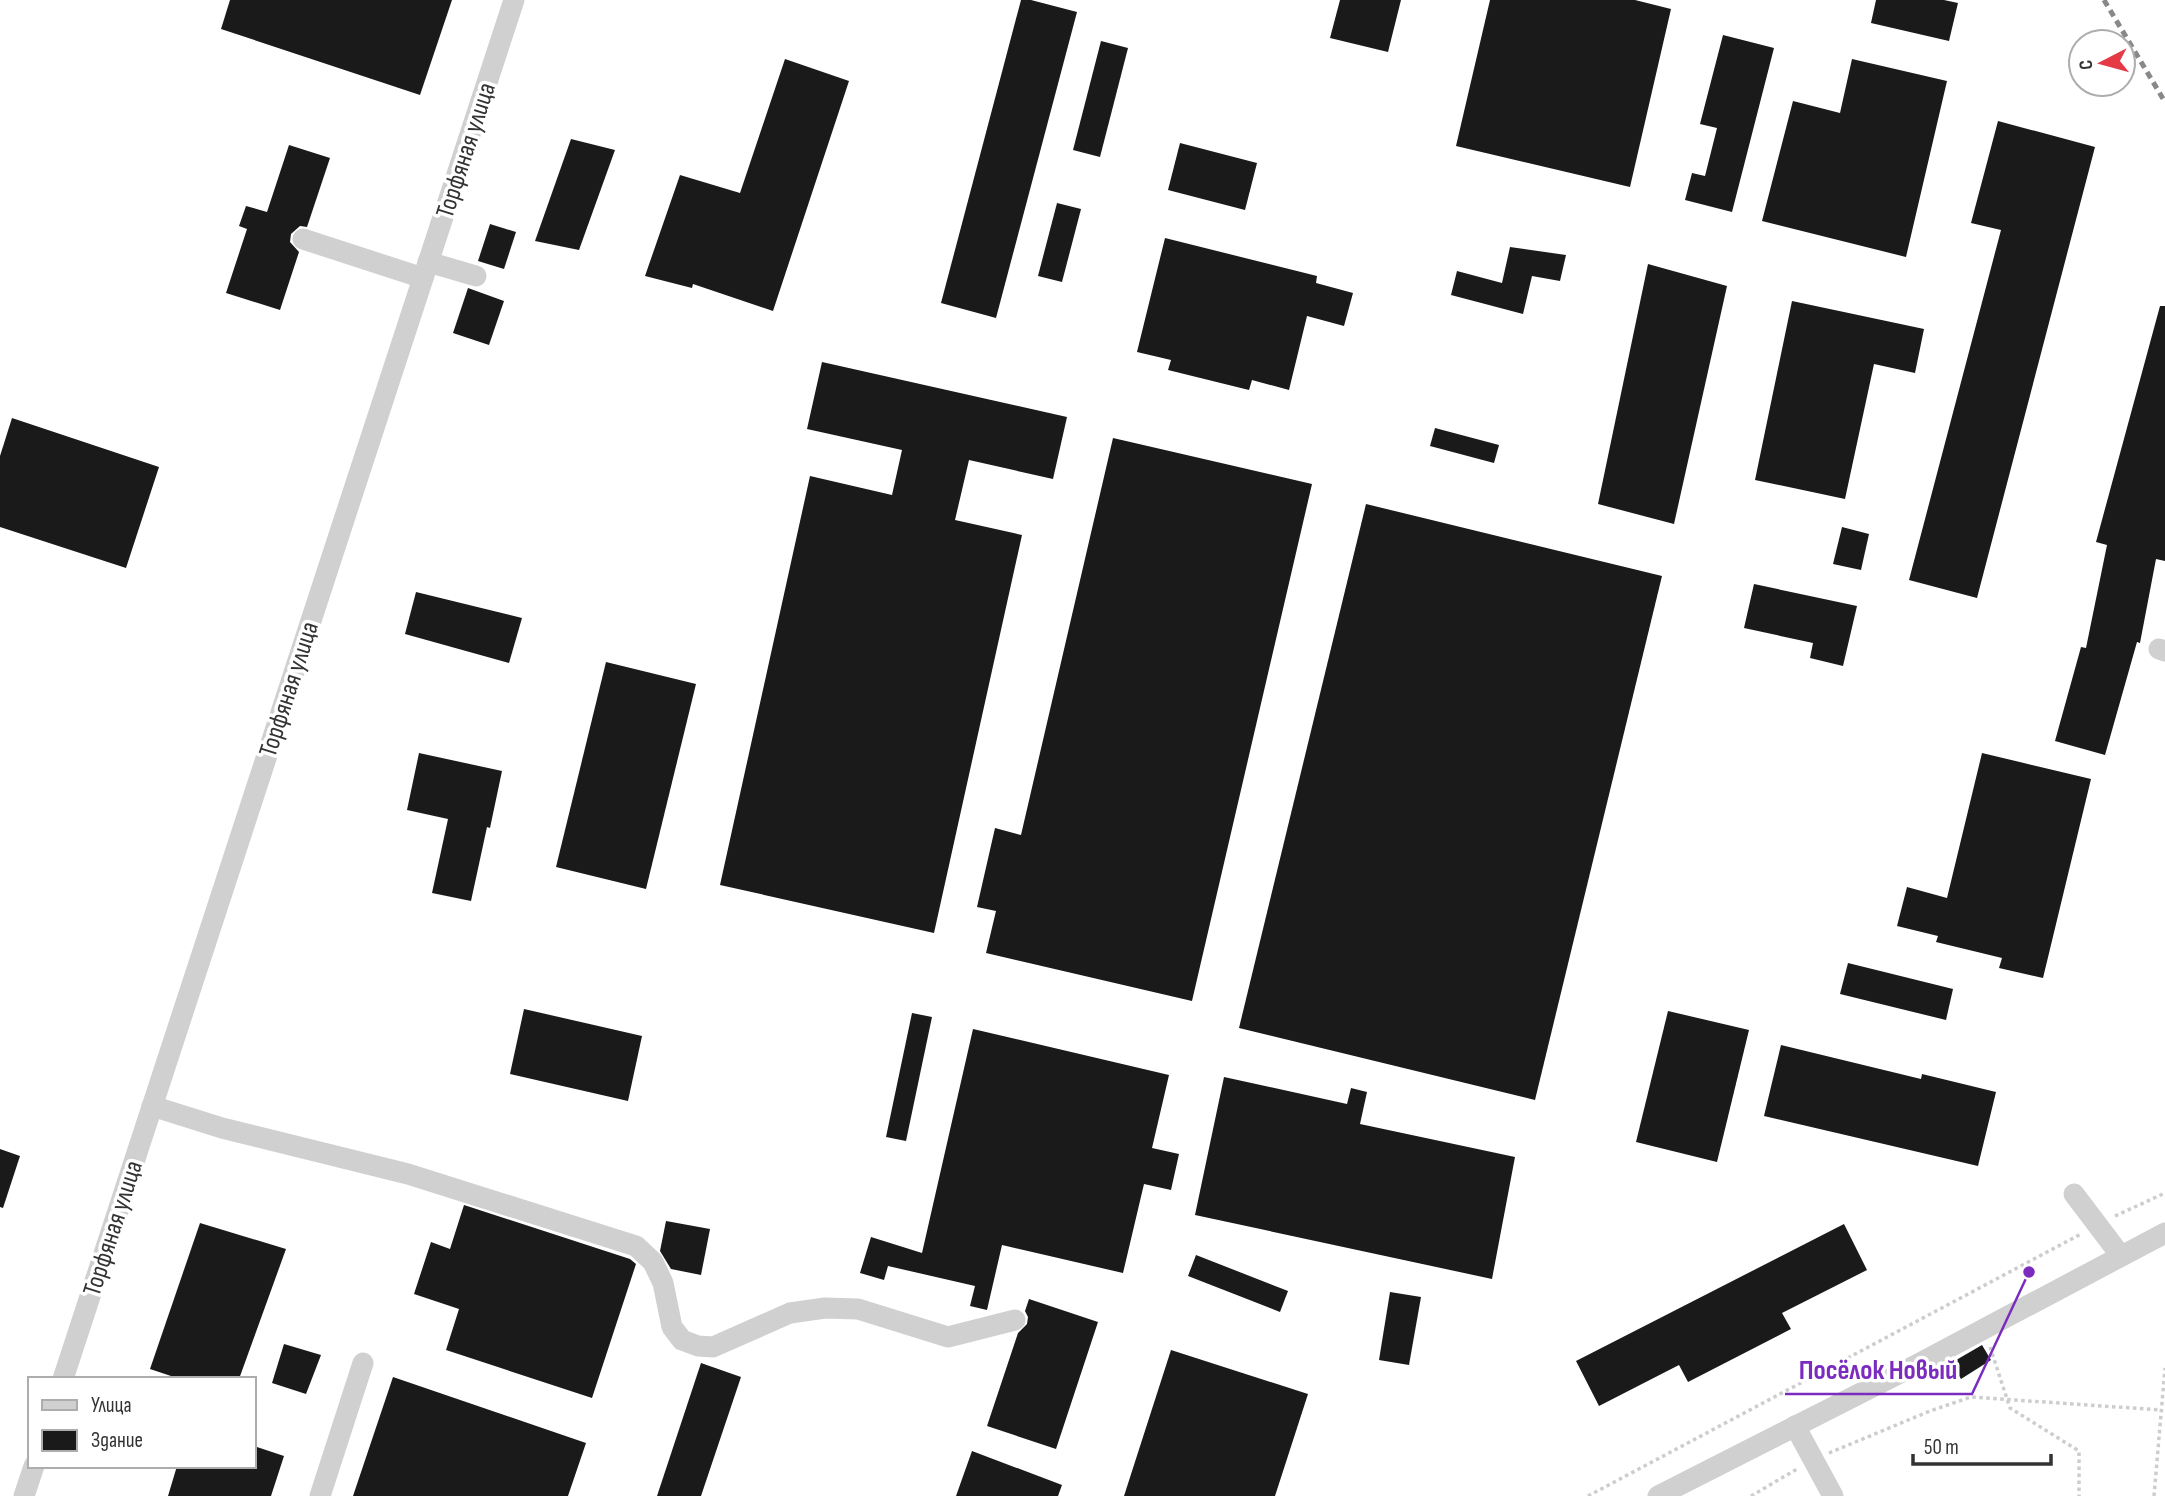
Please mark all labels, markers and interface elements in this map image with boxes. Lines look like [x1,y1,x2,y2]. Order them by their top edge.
north arrow [2067,28,2137,98]
text: С [2075,58,2099,71]
street label: Торфяная улица [430,79,503,222]
street label: Торфяная улица [253,618,326,761]
street label: Торфяная улица [77,1157,150,1300]
callout: Посёлок Новый [1785,1345,1972,1394]
text: Посёлок Новый [1799,1354,1957,1387]
legend [28,1377,256,1468]
text: Улица [91,1393,132,1418]
scale bar [1913,1422,2051,1466]
text: Здание [91,1428,143,1453]
text: 50 m [1924,1435,1959,1460]

